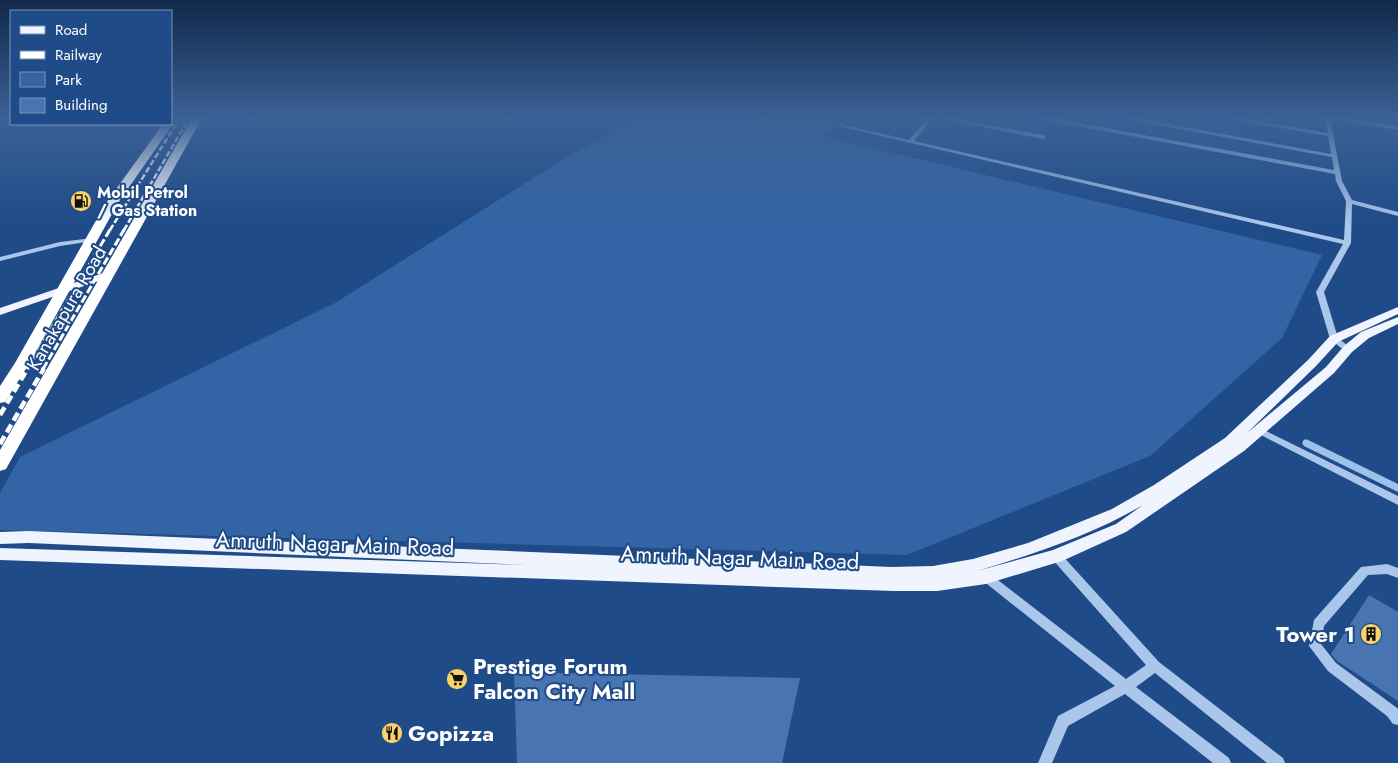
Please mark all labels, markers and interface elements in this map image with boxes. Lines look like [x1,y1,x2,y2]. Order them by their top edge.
legend [10,10,172,125]
text: Road [55,19,87,41]
text: Railway [55,44,102,66]
text: Park [55,69,82,91]
text: Building [55,94,107,116]
place label: Mobil Petrol / Gas Station [97,181,197,222]
fuel station icon: Mobil Petrol / Gas Station [69,189,93,213]
street label: Kanakapura Road [20,241,113,375]
street label: Amruth Nagar Main Road [215,523,455,563]
street label: Amruth Nagar Main Road [620,537,860,577]
place label: Tower 1 [1276,618,1355,650]
building icon: Tower 1 [1359,622,1383,646]
place label: Prestige Forum Falcon City Mall [473,650,635,707]
supermarket icon: Prestige Forum Falcon City Mall [445,667,469,691]
place label: Gopizza [408,717,494,749]
restaurant icon: Gopizza [380,721,404,745]

